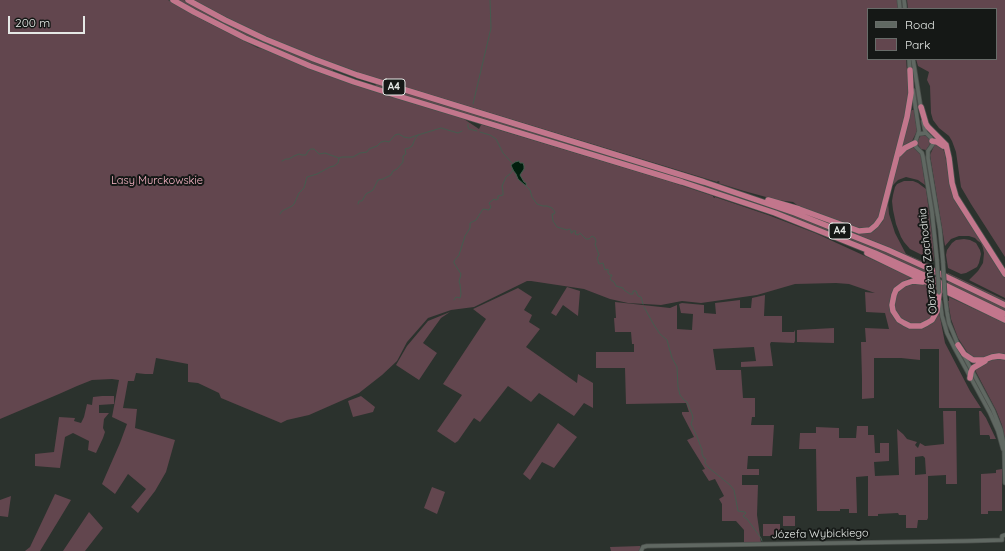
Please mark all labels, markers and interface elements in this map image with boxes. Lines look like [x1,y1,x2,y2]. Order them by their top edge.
scale bar [10,8,87,34]
legend [867,8,997,60]
text: 200 m [15,15,50,30]
text: Road [905,17,935,32]
text: Park [905,37,930,52]
road number: A4 [383,79,405,95]
park label: Lasy Murckowskie [111,174,203,188]
street label: Obrzeżna Zachodnia [916,207,940,315]
road number: A4 [829,223,851,239]
street label: Józefa Wybickiego [771,527,869,541]

